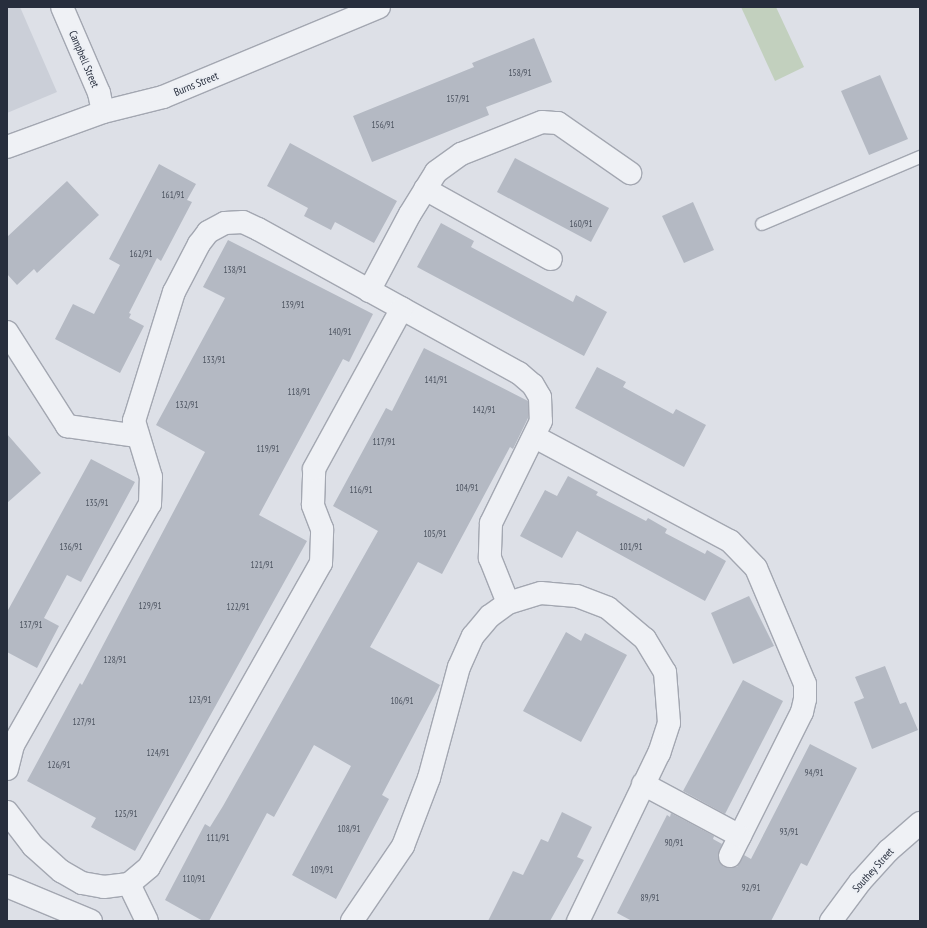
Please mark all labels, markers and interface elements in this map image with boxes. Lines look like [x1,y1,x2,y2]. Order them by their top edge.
street label: Campbell Street [66,28,102,90]
house number: 158/91 [509,68,531,78]
street label: Burns Street [172,69,220,99]
house number: 157/91 [447,94,469,104]
house number: 156/91 [372,120,394,130]
house number: 161/91 [162,190,184,200]
house number: 160/91 [570,219,592,229]
house number: 162/91 [130,249,152,259]
house number: 138/91 [224,265,246,275]
house number: 139/91 [282,300,304,310]
house number: 140/91 [329,327,351,337]
house number: 133/91 [203,355,225,365]
house number: 141/91 [425,375,447,385]
house number: 118/91 [288,387,310,397]
house number: 132/91 [176,400,198,410]
house number: 142/91 [473,405,495,415]
house number: 117/91 [373,437,395,447]
house number: 119/91 [257,444,279,454]
house number: 104/91 [456,483,478,493]
house number: 116/91 [350,485,372,495]
house number: 135/91 [86,498,108,508]
house number: 105/91 [424,529,446,539]
house number: 136/91 [60,542,82,552]
house number: 101/91 [620,542,642,552]
house number: 121/91 [251,560,273,570]
house number: 129/91 [139,601,161,611]
house number: 122/91 [227,602,249,612]
house number: 137/91 [20,620,42,630]
house number: 128/91 [104,655,126,665]
house number: 123/91 [189,695,211,705]
house number: 106/91 [391,696,413,706]
house number: 127/91 [73,717,95,727]
house number: 124/91 [147,748,169,758]
house number: 126/91 [48,760,70,770]
house number: 94/91 [805,768,823,778]
house number: 125/91 [115,809,137,819]
house number: 108/91 [338,824,360,834]
house number: 93/91 [780,827,798,837]
house number: 111/91 [207,833,229,843]
house number: 90/91 [665,838,683,848]
street label: Southey Street [849,845,897,895]
house number: 109/91 [311,865,333,875]
house number: 110/91 [183,874,205,884]
house number: 92/91 [742,883,760,893]
house number: 89/91 [641,893,659,903]

